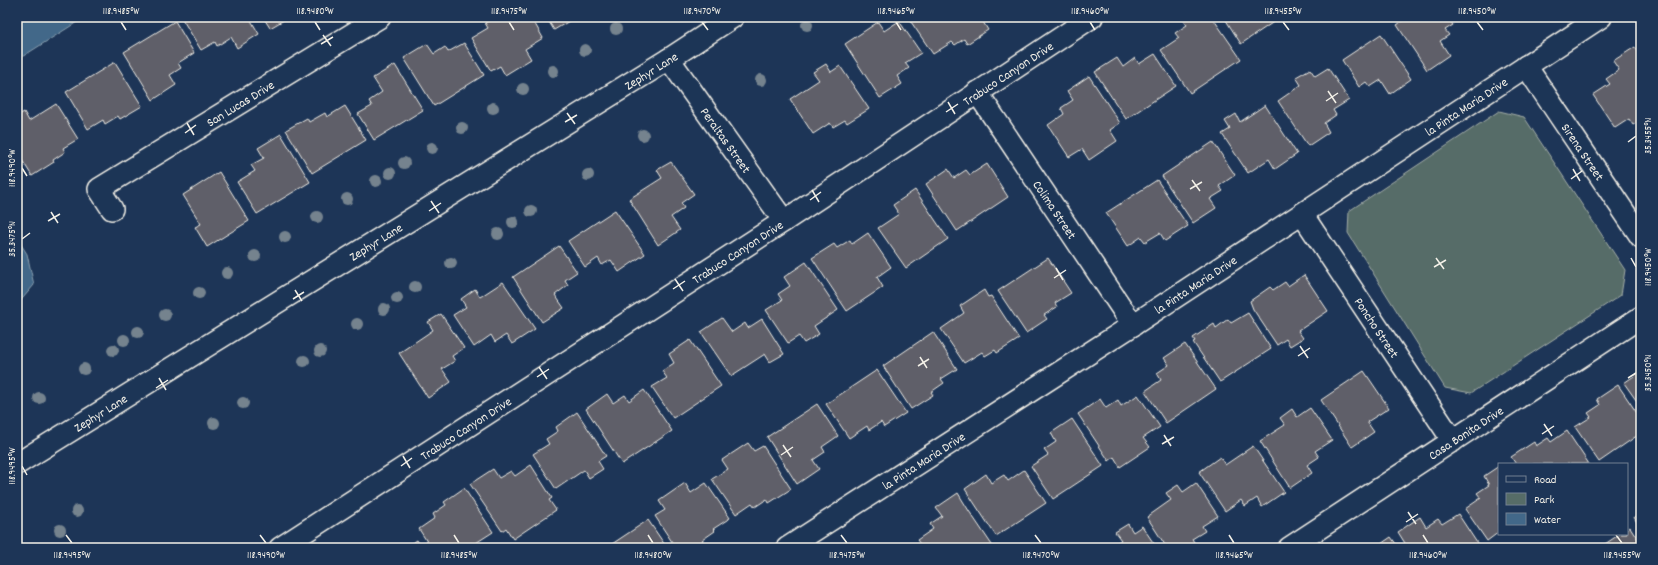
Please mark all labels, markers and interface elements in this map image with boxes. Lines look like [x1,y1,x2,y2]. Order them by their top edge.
text: 118.9485°W [103,5,139,19]
text: 118.9480°W [296,5,334,19]
text: 118.9475°W [491,5,527,19]
text: 118.9470°W [683,5,721,19]
text: 118.9465°W [877,5,915,19]
text: 118.9460°W [1071,5,1109,19]
text: 118.9455°W [1265,5,1302,19]
text: 118.9450°W [1458,5,1496,19]
street label: Trabuco Canyon Drive [960,38,1058,112]
street label: Zephyr Lane [622,48,683,96]
street label: la Pinta Maria Drive [1422,74,1512,142]
street label: San Lucas Drive [203,77,279,133]
street label: Peraltas Street [694,104,754,178]
text: 35.3455°N [1642,118,1656,154]
street label: Sirena Street [1555,120,1608,185]
text: 118.9490°W [6,149,20,187]
street label: Colima Street [1027,177,1080,244]
street label: Trabuco Canyon Drive [689,217,788,290]
street label: Zephyr Lane [346,219,407,267]
text: 35.3475°N [6,221,20,257]
text: 118.9450°W [1642,248,1656,286]
street label: la Pinta Maria Drive [1151,252,1242,320]
street label: Poncho Street [1348,294,1402,363]
text: 35.3450°N [1642,354,1656,392]
street label: Zephyr Lane [71,390,132,438]
street label: Trabuco Canyon Drive [417,393,516,466]
street label: Casa Bonita Drive [1425,403,1508,466]
street label: la Pinta Maria Drive [879,428,970,496]
text: 118.9495°W [6,447,20,484]
legend [1498,463,1628,535]
text: Road [1534,472,1556,489]
text: Park [1534,492,1555,509]
text: Water [1534,512,1561,529]
text: 118.9495°W [54,549,91,563]
text: 118.9490°W [247,549,285,563]
text: 118.9485°W [441,549,477,563]
text: 118.9480°W [634,549,672,563]
text: 118.9475°W [829,549,865,563]
text: 118.9470°W [1022,549,1060,563]
text: 118.9465°W [1215,549,1253,563]
text: 118.9460°W [1409,549,1447,563]
text: 118.9455°W [1604,549,1641,563]

